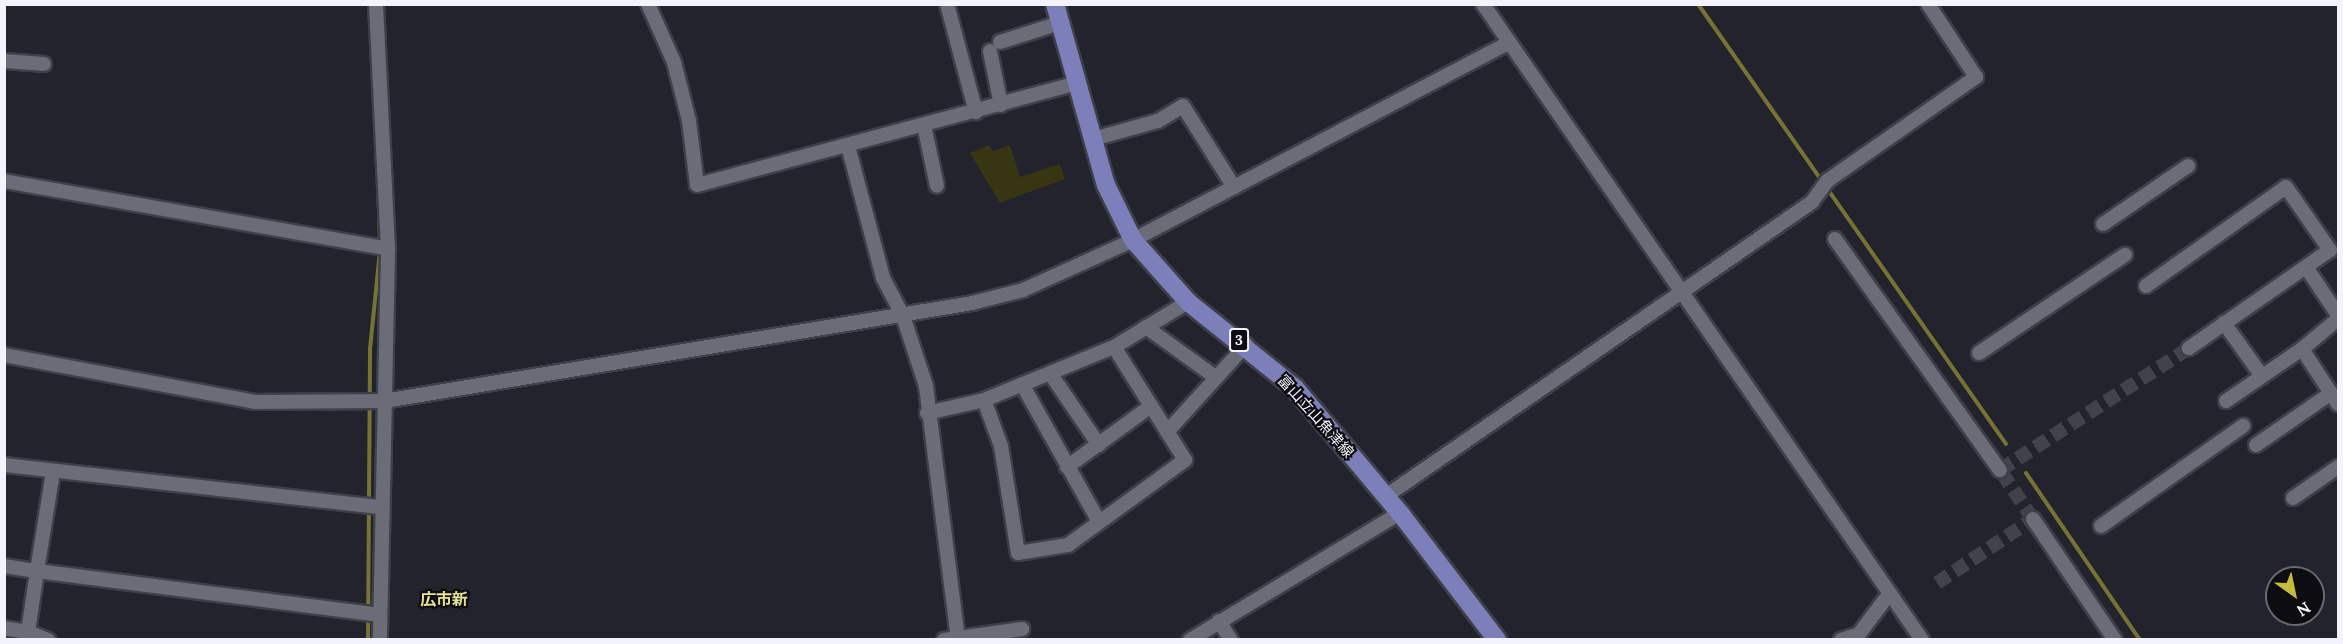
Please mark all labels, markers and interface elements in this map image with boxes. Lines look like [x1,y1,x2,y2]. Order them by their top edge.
road number: 3 [1228,329,1250,351]
street label: 富山立山魚津線 [1274,371,1358,461]
north arrow [2265,566,2325,626]
district label: 広市新 [420,589,468,609]
text: N [2293,598,2314,621]

